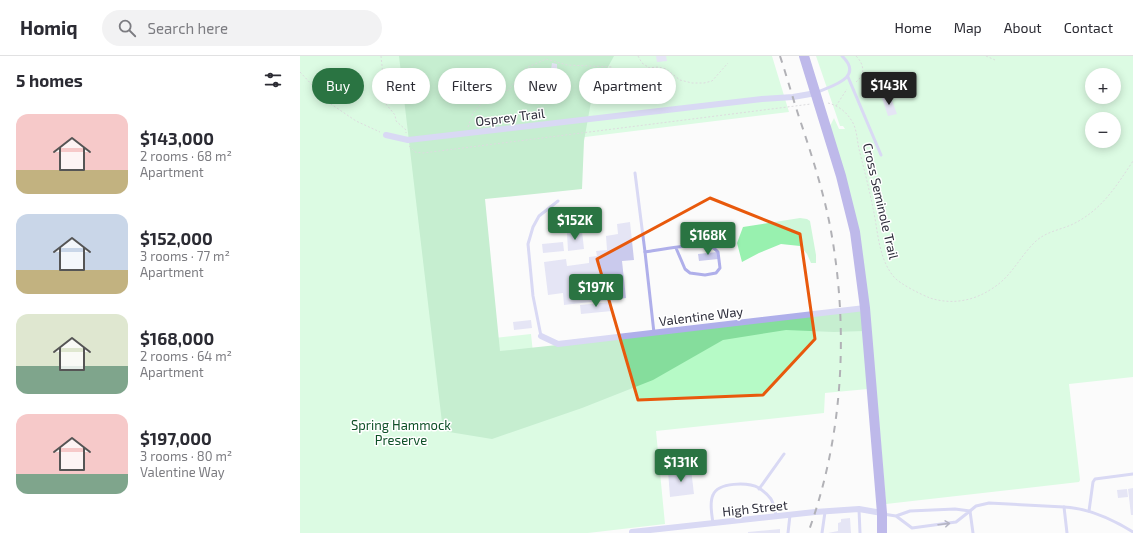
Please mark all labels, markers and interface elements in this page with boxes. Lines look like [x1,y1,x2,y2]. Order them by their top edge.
search box [102,10,382,46]
text: Homiq [20,16,78,39]
icon: search [116,17,138,39]
text: Search here [148,19,228,37]
text: Home [895,19,932,36]
text: Map [954,19,982,36]
text: About [1004,19,1042,36]
text: Contact [1064,19,1113,36]
chip: Buy [312,68,364,104]
chip: Rent [372,68,430,104]
chip: Filters [438,68,506,104]
chip: New [514,68,571,104]
chip: Apartment [579,68,676,104]
map controls [1085,68,1121,148]
button: + [1085,68,1121,104]
icon: filters [262,69,284,91]
text: 5 homes [16,70,83,90]
pin: $143K [861,72,917,106]
text: $143K [870,77,908,93]
street label: Osprey Trail [474,105,546,129]
button: − [1085,112,1121,148]
text: $143,000 [140,128,214,148]
icon: home [48,130,96,178]
street label: Cross Seminole Trail [860,141,902,261]
text: 2 rooms · 68 m² [140,148,232,164]
text: Apartment [140,164,204,180]
pin: $152K [547,207,603,241]
text: $152K [557,212,593,228]
pin: $168K [680,222,736,256]
text: $168K [689,227,727,243]
text: $152,000 [140,228,213,248]
icon: home [48,230,96,278]
text: 3 rooms · 77 m² [140,248,230,264]
text: Apartment [140,264,204,280]
pin: $197K [568,274,624,308]
text: $197K [578,279,614,295]
street label: Valentine Way [658,303,744,329]
text: $168,000 [140,328,214,348]
icon: home [48,330,96,378]
text: 2 rooms · 64 m² [140,348,232,364]
text: Apartment [140,364,204,380]
park label: Spring Hammock Preserve [351,417,451,448]
text: $197,000 [140,428,212,448]
icon: home [48,430,96,478]
text: 3 rooms · 80 m² [140,448,232,464]
pin: $131K [653,449,709,483]
text: $131K [664,454,698,470]
text: Valentine Way [140,464,225,480]
street label: High Street [721,497,789,519]
one-way arrow [937,520,950,528]

